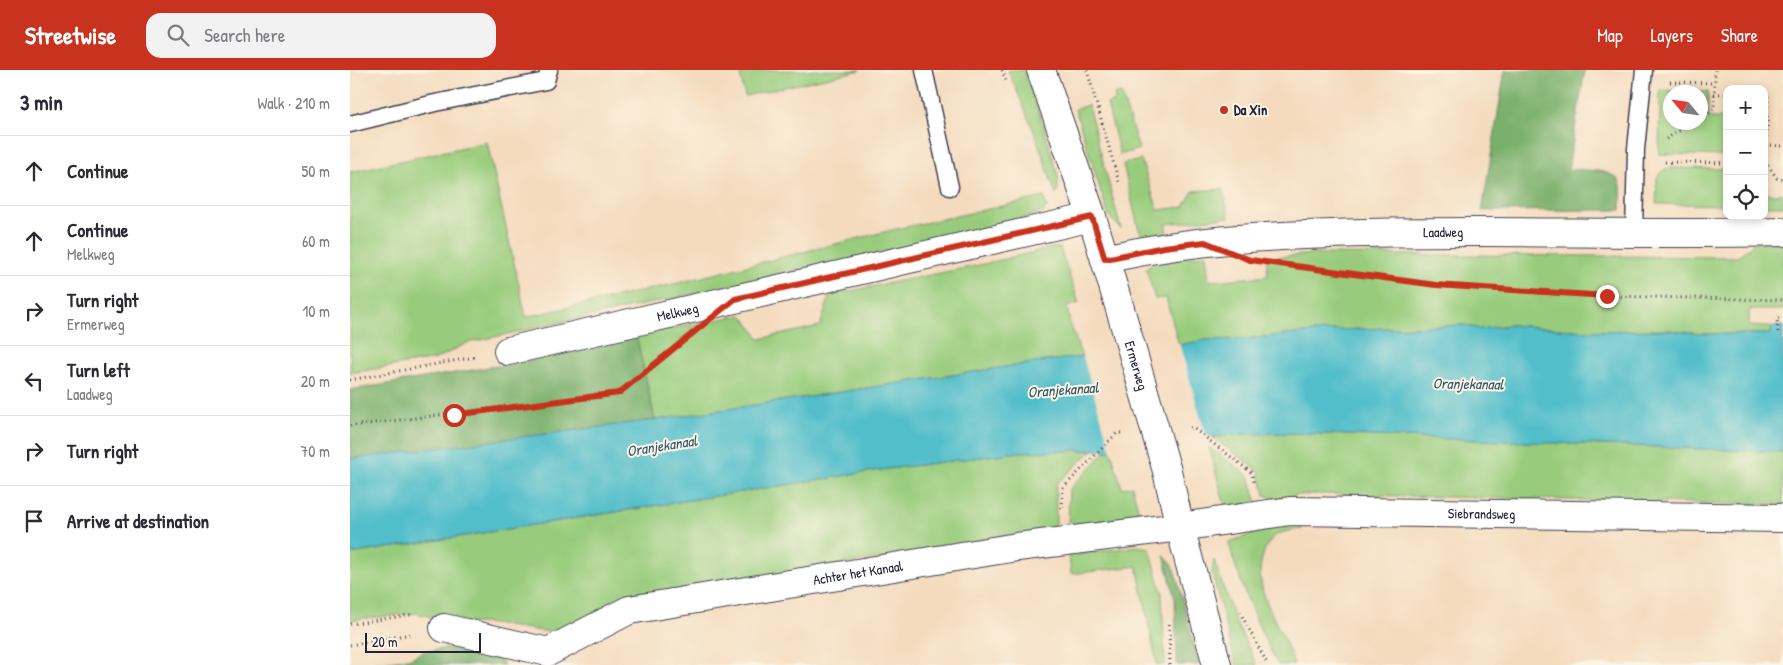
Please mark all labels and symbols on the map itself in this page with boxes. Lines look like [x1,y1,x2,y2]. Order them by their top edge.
north arrow [1663,85,1708,130]
place label: Da Xin [1234,100,1267,119]
marker: Da Xin [1218,104,1230,116]
street label: Laadweg [1423,222,1463,242]
route end [1596,285,1619,308]
street label: Melkweg [655,298,700,326]
street label: Ermerweg [1121,339,1153,393]
water label: Oranjekanaal [1432,372,1505,395]
water label: Oranjekanaal [1027,376,1100,402]
route start [443,404,466,427]
water label: Oranjekanaal [625,429,700,461]
street label: Siebrandsweg [1448,503,1515,524]
street label: Achter het Kanaal [812,556,904,589]
scale bar [365,630,481,653]

